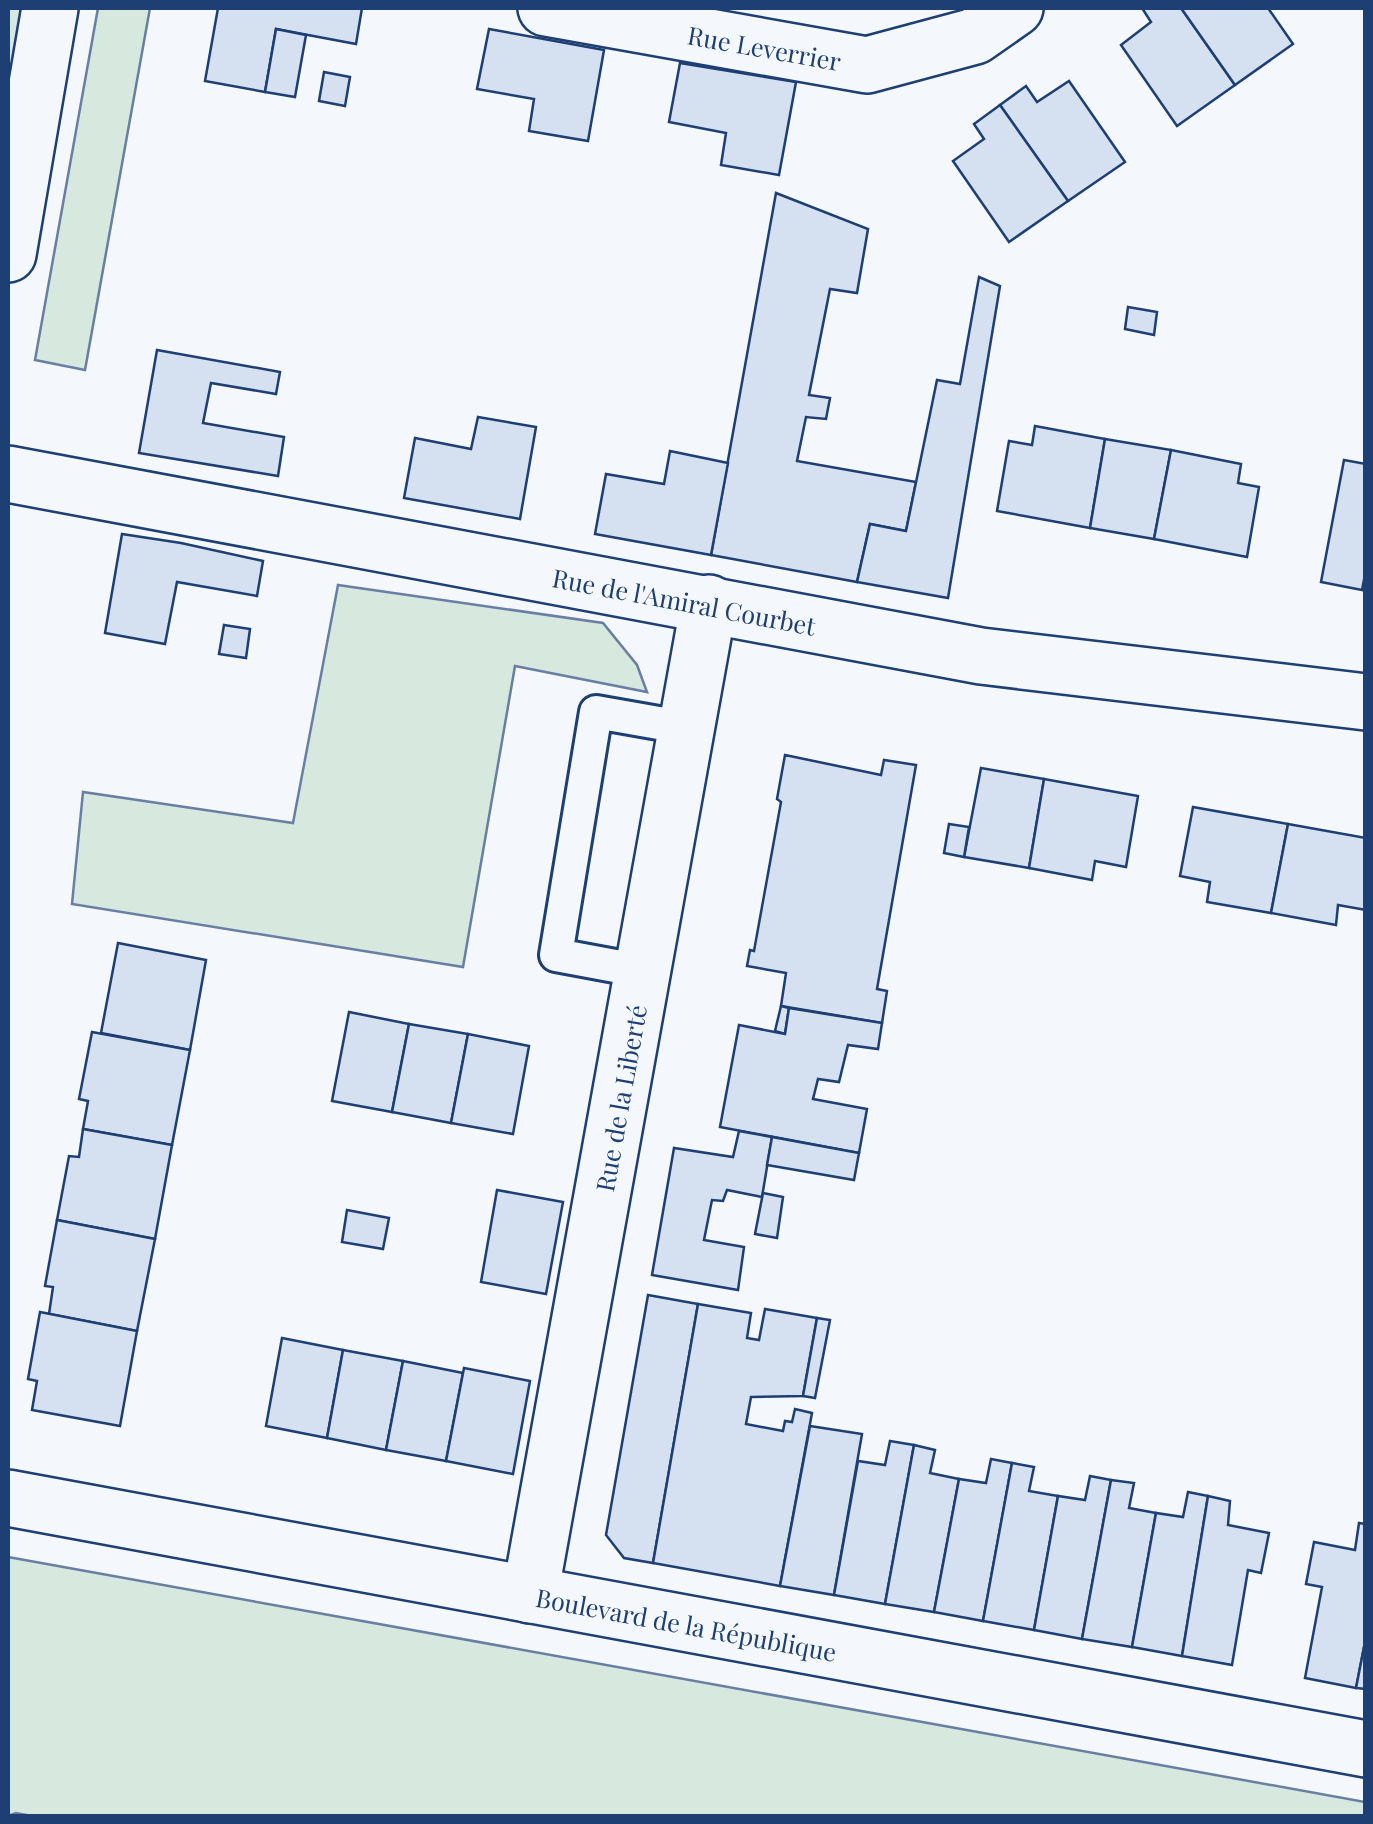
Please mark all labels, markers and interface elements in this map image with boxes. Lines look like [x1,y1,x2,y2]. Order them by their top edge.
street label: Rue Leverrier [685,17,844,77]
street label: Rue de l'Amiral Courbet [550,560,820,641]
street label: Rue de la Liberté [587,1002,653,1194]
street label: Boulevard de la République [534,1579,839,1667]

